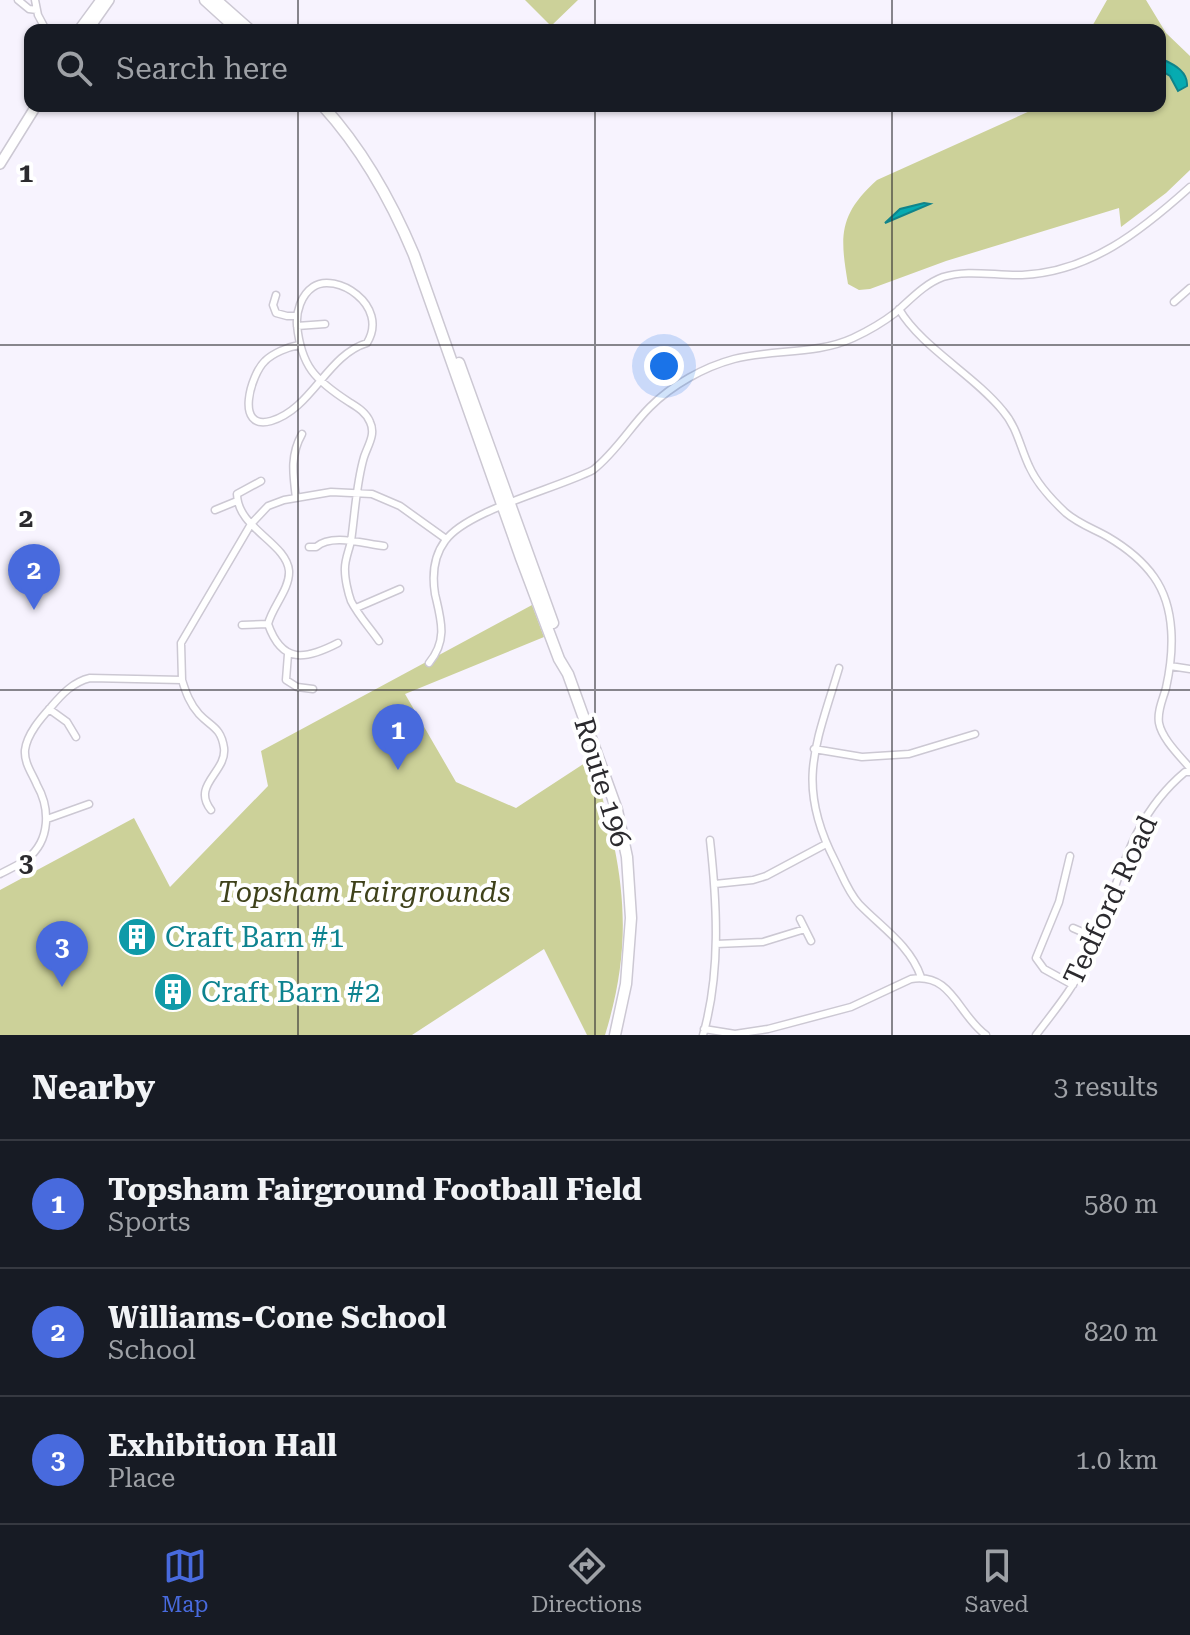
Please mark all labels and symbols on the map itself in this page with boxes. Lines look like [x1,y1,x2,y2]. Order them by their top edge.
text: 1 [19,158,33,188]
your location [644,346,684,386]
text: 2 [19,503,33,533]
pin: 2 [8,544,60,610]
pin: 1 [372,704,424,770]
street label: Route 196 [567,714,638,851]
street label: Tedford Road [1057,810,1164,990]
text: 3 [19,848,33,878]
park label: Topsham Fairgrounds [218,876,511,909]
building icon: Craft Barn #1 [116,916,158,958]
pin: 3 [36,921,88,987]
place label: Craft Barn #1 [165,921,344,954]
building icon: Craft Barn #2 [152,971,194,1013]
place label: Craft Barn #2 [201,976,380,1009]

